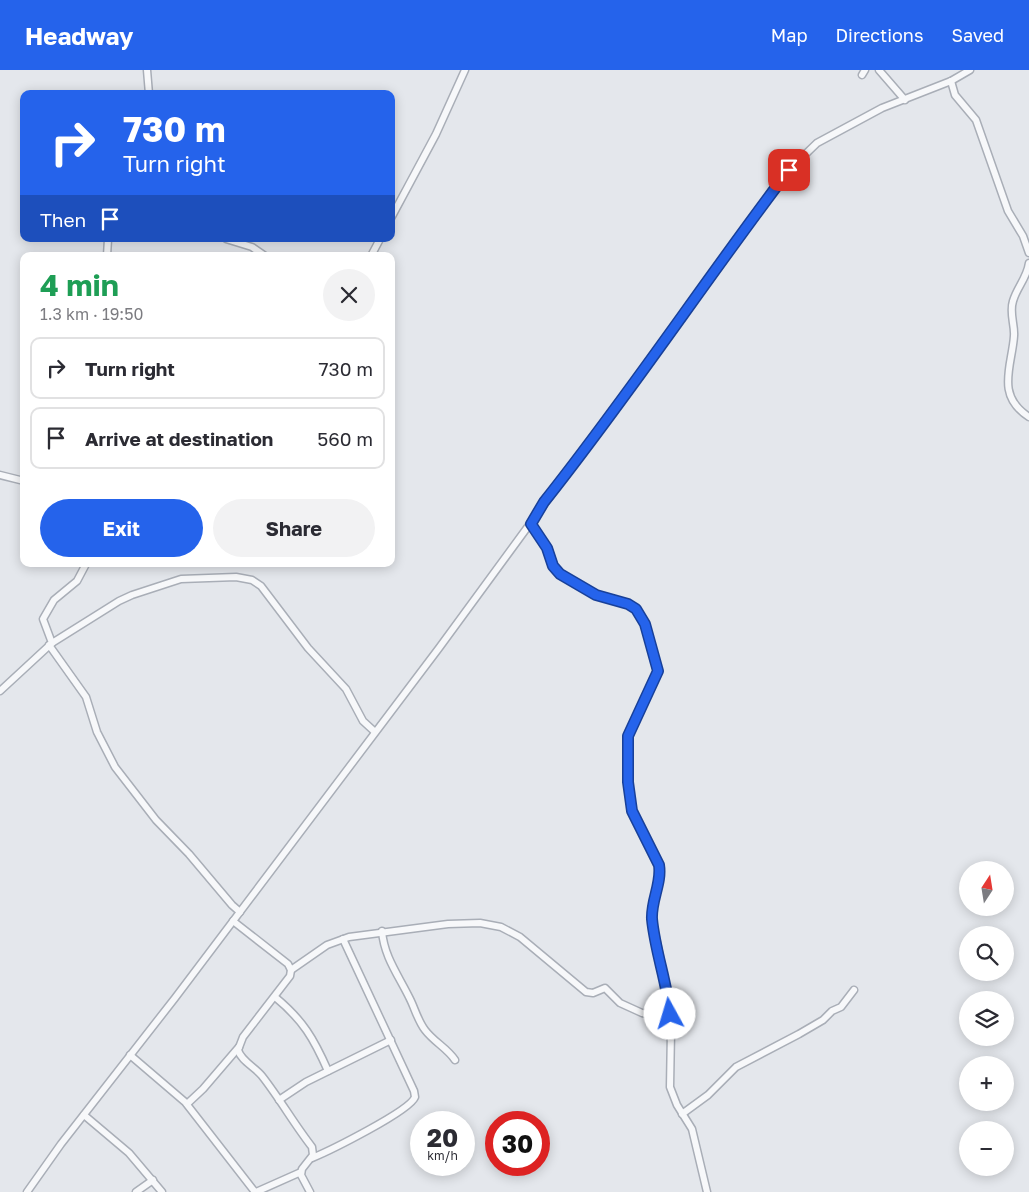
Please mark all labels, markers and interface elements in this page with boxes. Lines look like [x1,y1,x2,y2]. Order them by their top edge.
text: Headway [25,21,133,50]
text: Map [771,24,807,46]
text: Directions [835,24,923,46]
text: Saved [951,24,1004,46]
text: 730 m [123,108,226,150]
icon: right [40,110,105,175]
pin [768,149,810,191]
text: Turn right [123,150,226,177]
icon: arrive [775,156,803,184]
icon: arrive [96,205,124,233]
text: Then [40,208,86,231]
text: 4 min [40,267,119,303]
button: close [323,269,375,321]
text: 1.3 km · 19:50 [40,304,143,324]
icon: right [42,354,70,382]
text: Turn right [85,357,175,380]
text: 730 m [318,357,373,380]
icon: arrive [42,424,70,452]
text: Arrive at destination [85,427,273,450]
text: 560 m [317,427,373,450]
button: Exit [40,499,203,557]
button: Share [213,499,375,557]
north arrow [959,861,1014,916]
map controls [959,861,1014,1176]
button: search [959,926,1014,981]
position arrow [643,987,695,1039]
button: layers [959,991,1014,1046]
button: + [959,1056,1014,1111]
speed limit sign: 30 [485,1111,550,1176]
button: − [959,1121,1014,1176]
text: 20 [427,1122,458,1153]
text: km/h [427,1148,458,1163]

